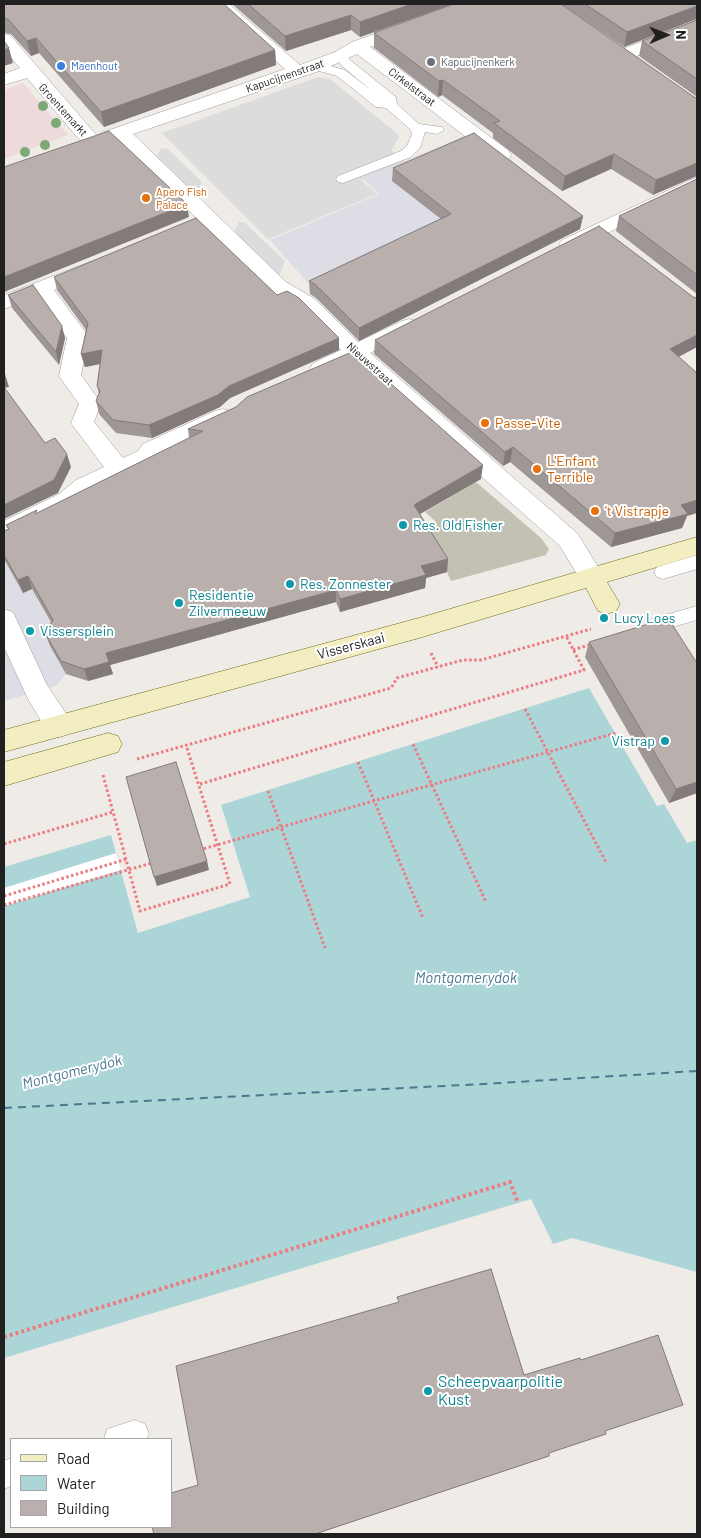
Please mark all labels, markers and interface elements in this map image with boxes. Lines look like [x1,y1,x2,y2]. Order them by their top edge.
north arrow [641,10,691,60]
text: N [673,30,690,40]
place label: Kapucijnenkerk [441,55,515,69]
street label: Kapucijnenstraat [244,56,326,96]
marker: Kapucijnenkerk [425,56,437,68]
place label: Maenhout [71,59,118,73]
marker: Maenhout [55,60,67,72]
street label: Cirkelstraat [386,65,438,109]
street label: Groentemarkt [36,81,90,139]
place label: Apero Fish Palace [156,185,207,211]
marker: Apero Fish Palace [140,192,152,204]
street label: Nieuwstraat [344,340,396,388]
place label: Passe-Vite [495,415,561,431]
marker: Passe-Vite [479,417,491,429]
place label: L'Enfant Terrible [547,453,597,486]
marker: L'Enfant Terrible [531,463,543,475]
place label: 't Vistrapje [605,503,669,519]
marker: 't Vistrapje [589,505,601,517]
place label: Res. Old Fisher [413,517,503,533]
marker: Res. Old Fisher [397,519,409,531]
place label: Res. Zonnester [300,576,391,592]
marker: Res. Zonnester [284,578,296,590]
place label: Residentie Zilvermeeuw [189,587,266,620]
marker: Residentie Zilvermeeuw [173,597,185,609]
place label: Lucy Loes [614,610,676,626]
marker: Lucy Loes [598,612,610,624]
place label: Vissersplein [40,623,114,639]
marker: Vissersplein [24,625,36,637]
street label: Visserskaai [315,629,387,663]
place label: Vistrap [611,733,655,749]
marker: Vistrap [659,735,671,747]
water label: Montgomerydok [415,969,517,987]
water label: Montgomerydok [20,1051,124,1093]
place label: Scheepvaarpolitie Kust [438,1372,563,1410]
marker: Scheepvaarpolitie Kust [422,1385,434,1397]
legend [10,1438,172,1528]
text: Road [57,1449,90,1467]
text: Water [57,1474,96,1492]
text: Building [57,1499,110,1517]

